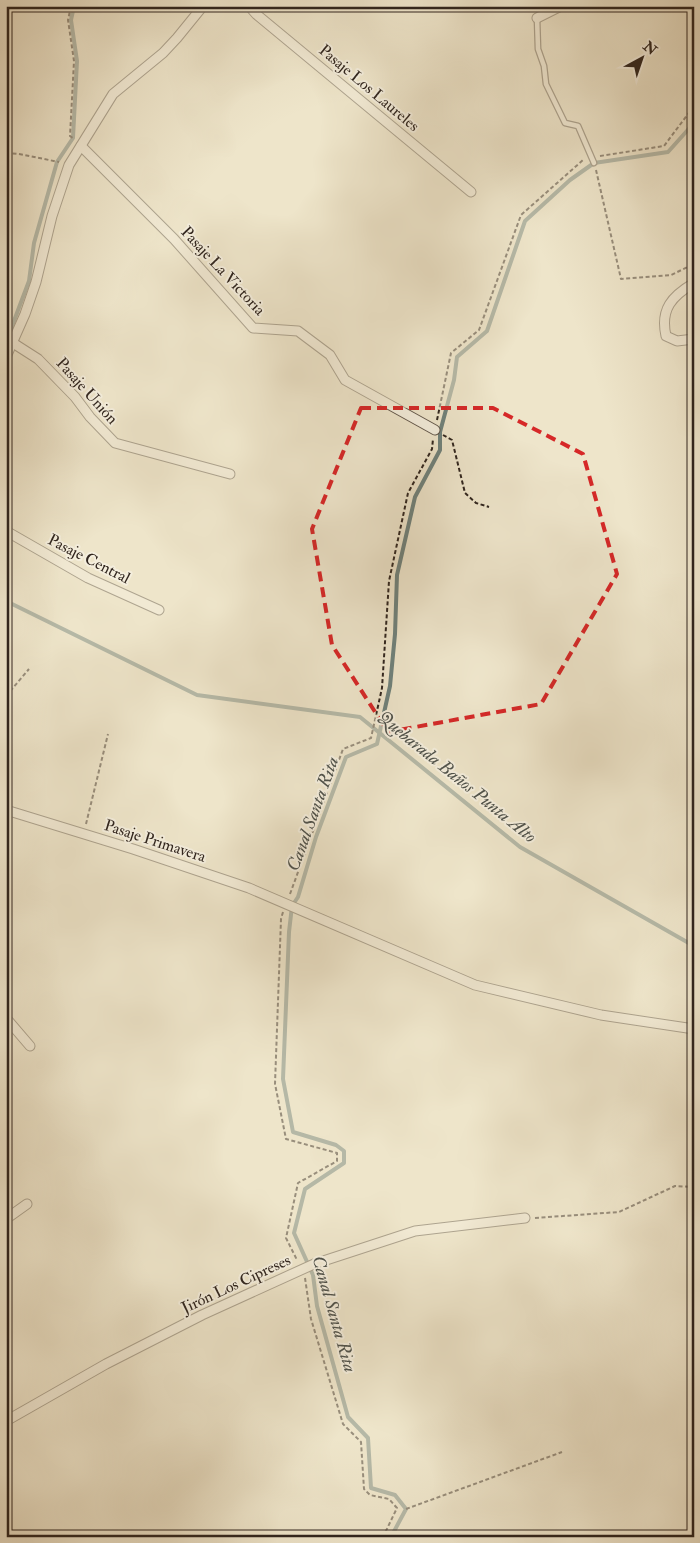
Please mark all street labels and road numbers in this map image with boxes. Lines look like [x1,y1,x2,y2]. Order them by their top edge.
street label: Pasaje Los Laureles [315,40,423,136]
street label: Pasaje La Victoria [177,222,270,320]
street label: Pasaje Unión [52,354,122,428]
street label: Pasaje Central [44,530,134,588]
street label: Pasaje Primavera [102,815,209,867]
street label: Jirón Los Cipreses [177,1250,294,1319]

